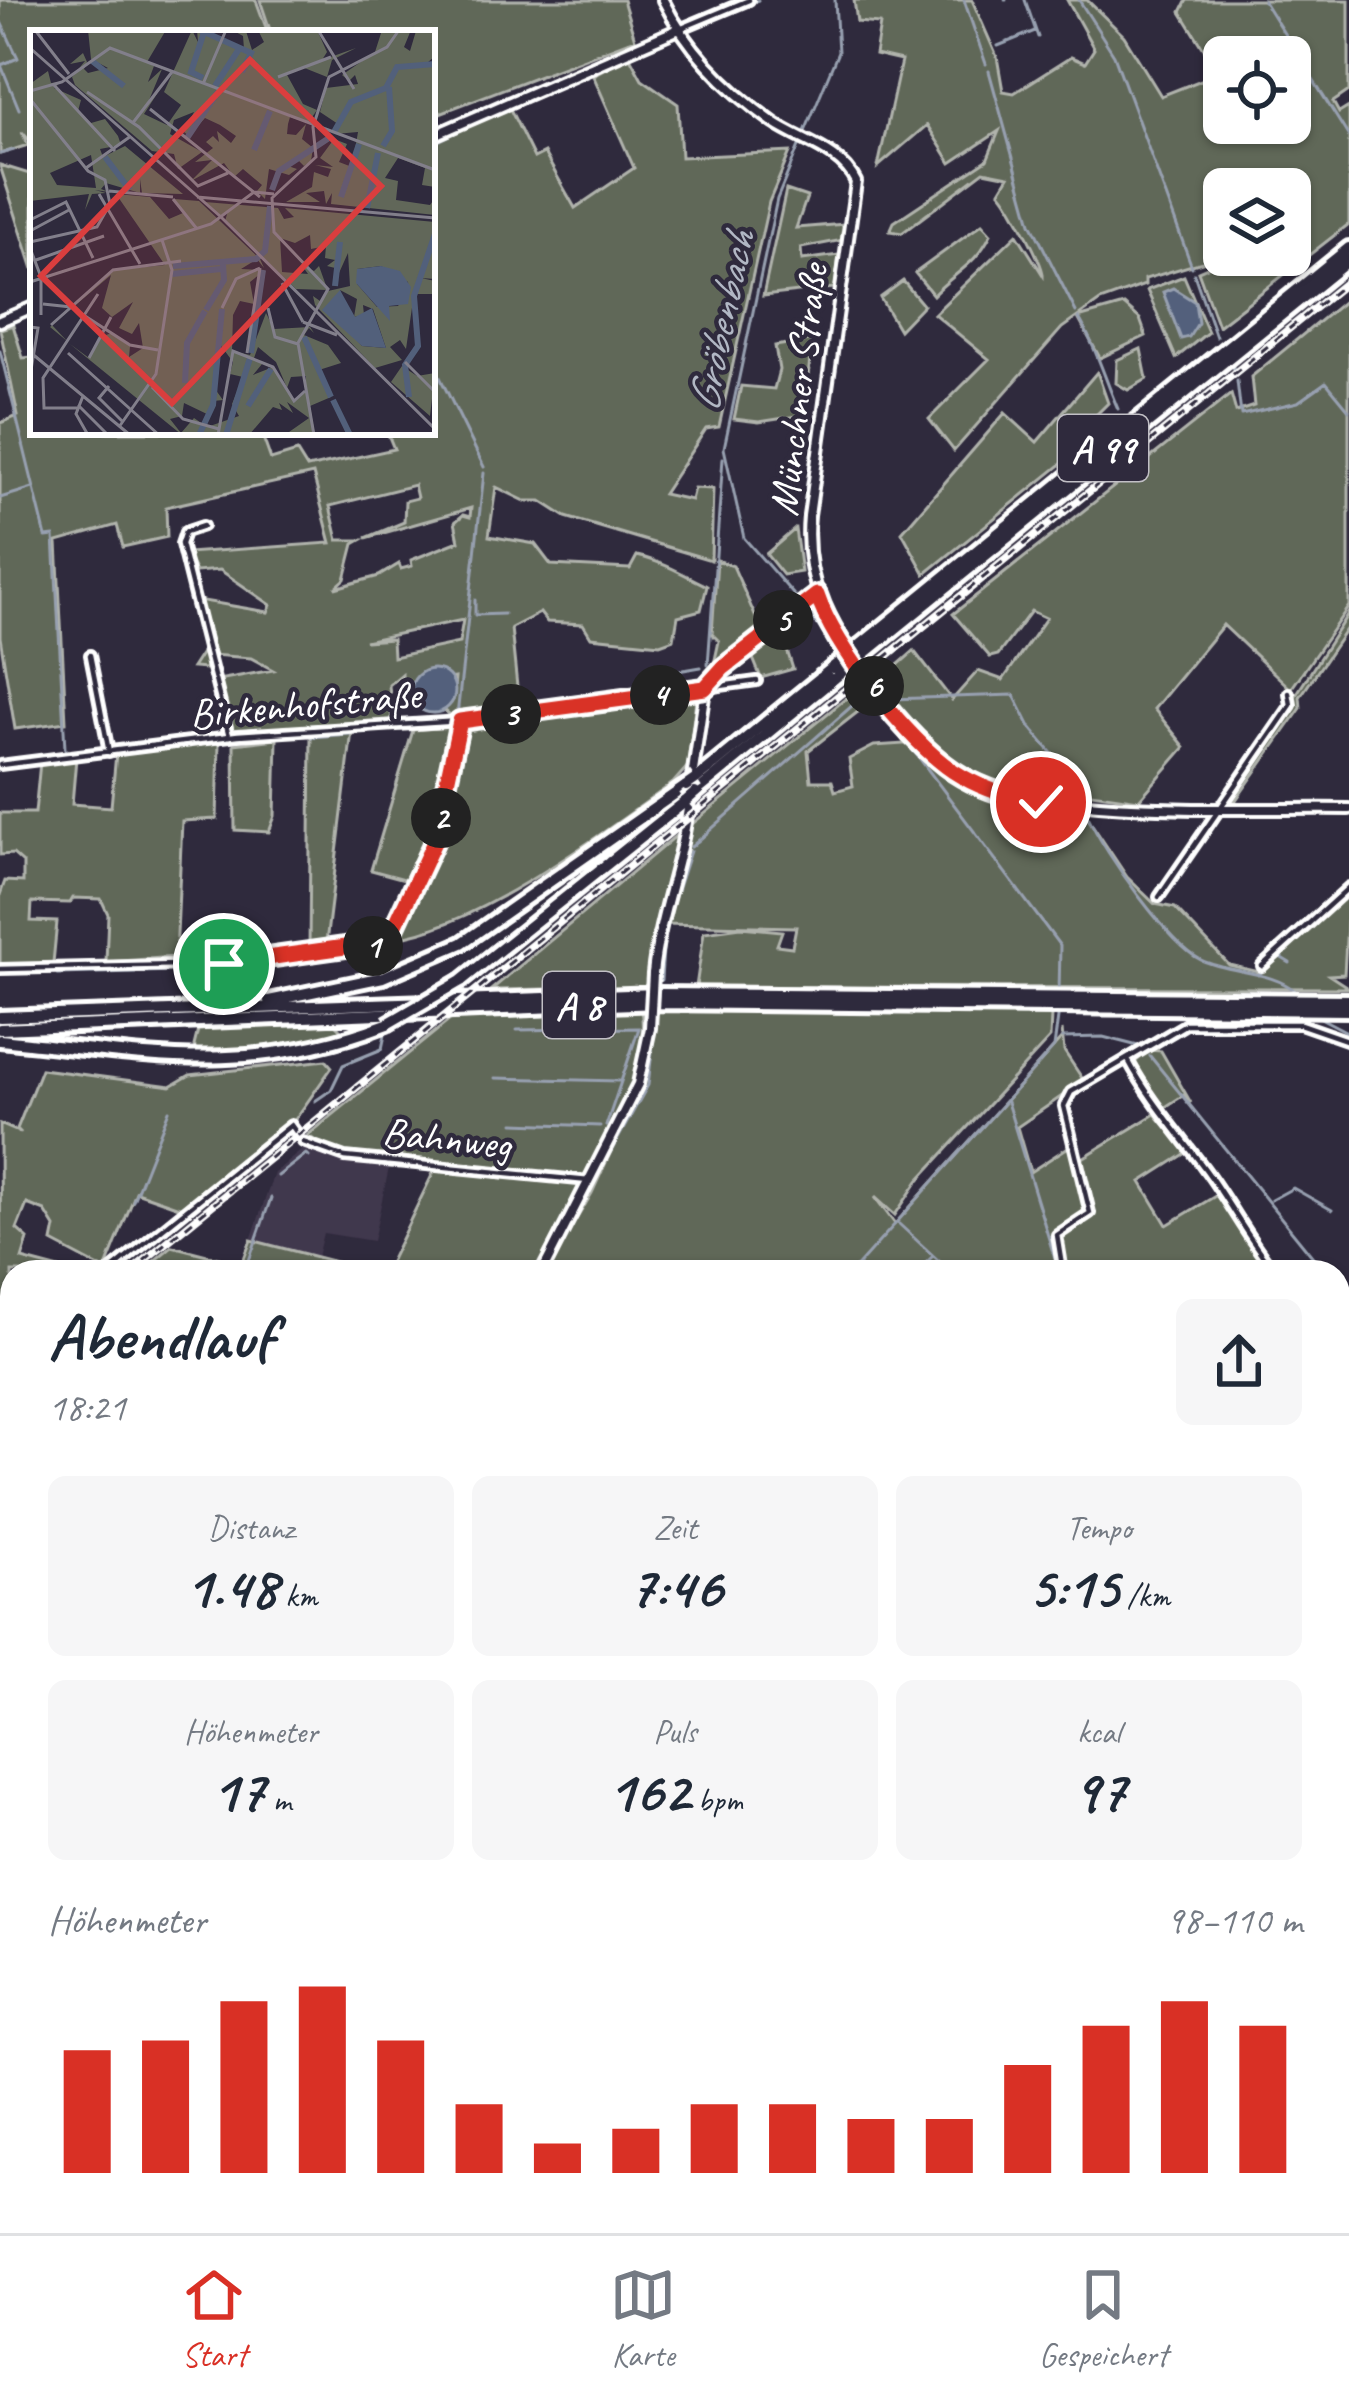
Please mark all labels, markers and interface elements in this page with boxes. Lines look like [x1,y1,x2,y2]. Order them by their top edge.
inset map [30,30,435,435]
map controls [1203,36,1311,276]
button: locate [1203,36,1311,144]
button: layers [1203,168,1311,276]
water label: Gröbenbach [675,223,769,416]
street label: Münchner Straße [757,258,841,519]
road number: A 99 [1058,415,1148,481]
pin: 5 [753,590,813,650]
text: 5 [776,599,790,641]
pin: 6 [844,656,904,716]
pin: 4 [630,665,690,725]
text: 6 [866,665,882,707]
street label: Birkenhofstraße [187,668,426,741]
text: 4 [653,674,667,716]
pin: 3 [481,684,541,744]
text: 3 [504,693,518,735]
pin [990,751,1092,853]
icon: check [1008,769,1074,835]
pin: 2 [411,788,471,848]
text: 2 [434,797,448,839]
pin [173,913,275,1015]
pin: 1 [343,916,403,976]
text: 1 [366,925,380,967]
icon: arrive [191,931,257,997]
road number: A 8 [543,972,615,1038]
street label: Bahnweg [380,1105,516,1172]
text: Abendlauf [48,1296,273,1379]
button: share [1176,1299,1302,1425]
text: 18:21 [48,1383,126,1432]
text: Distanz [208,1507,294,1549]
text: Zeit [653,1507,697,1549]
text: Tempo [1066,1507,1132,1549]
text: 1.48 [184,1549,277,1625]
text: 7:46 [628,1549,722,1625]
text: 5:15 [1028,1549,1119,1625]
text: km [277,1575,318,1617]
text: /km [1119,1575,1170,1617]
text: Höhenmeter [184,1711,318,1753]
text: Puls [653,1711,697,1753]
text: kcal [1077,1711,1121,1753]
text: 17 [211,1753,265,1829]
text: 162 [607,1753,689,1829]
text: 97 [1072,1753,1126,1829]
text: m [265,1779,291,1821]
text: bpm [689,1779,743,1821]
text: Höhenmeter [48,1896,206,1945]
text: 98–110 m [1166,1896,1302,1945]
tab: Start [181,2262,247,2376]
tab: Karte [610,2262,676,2376]
tab: Gespeichert [1039,2262,1168,2376]

